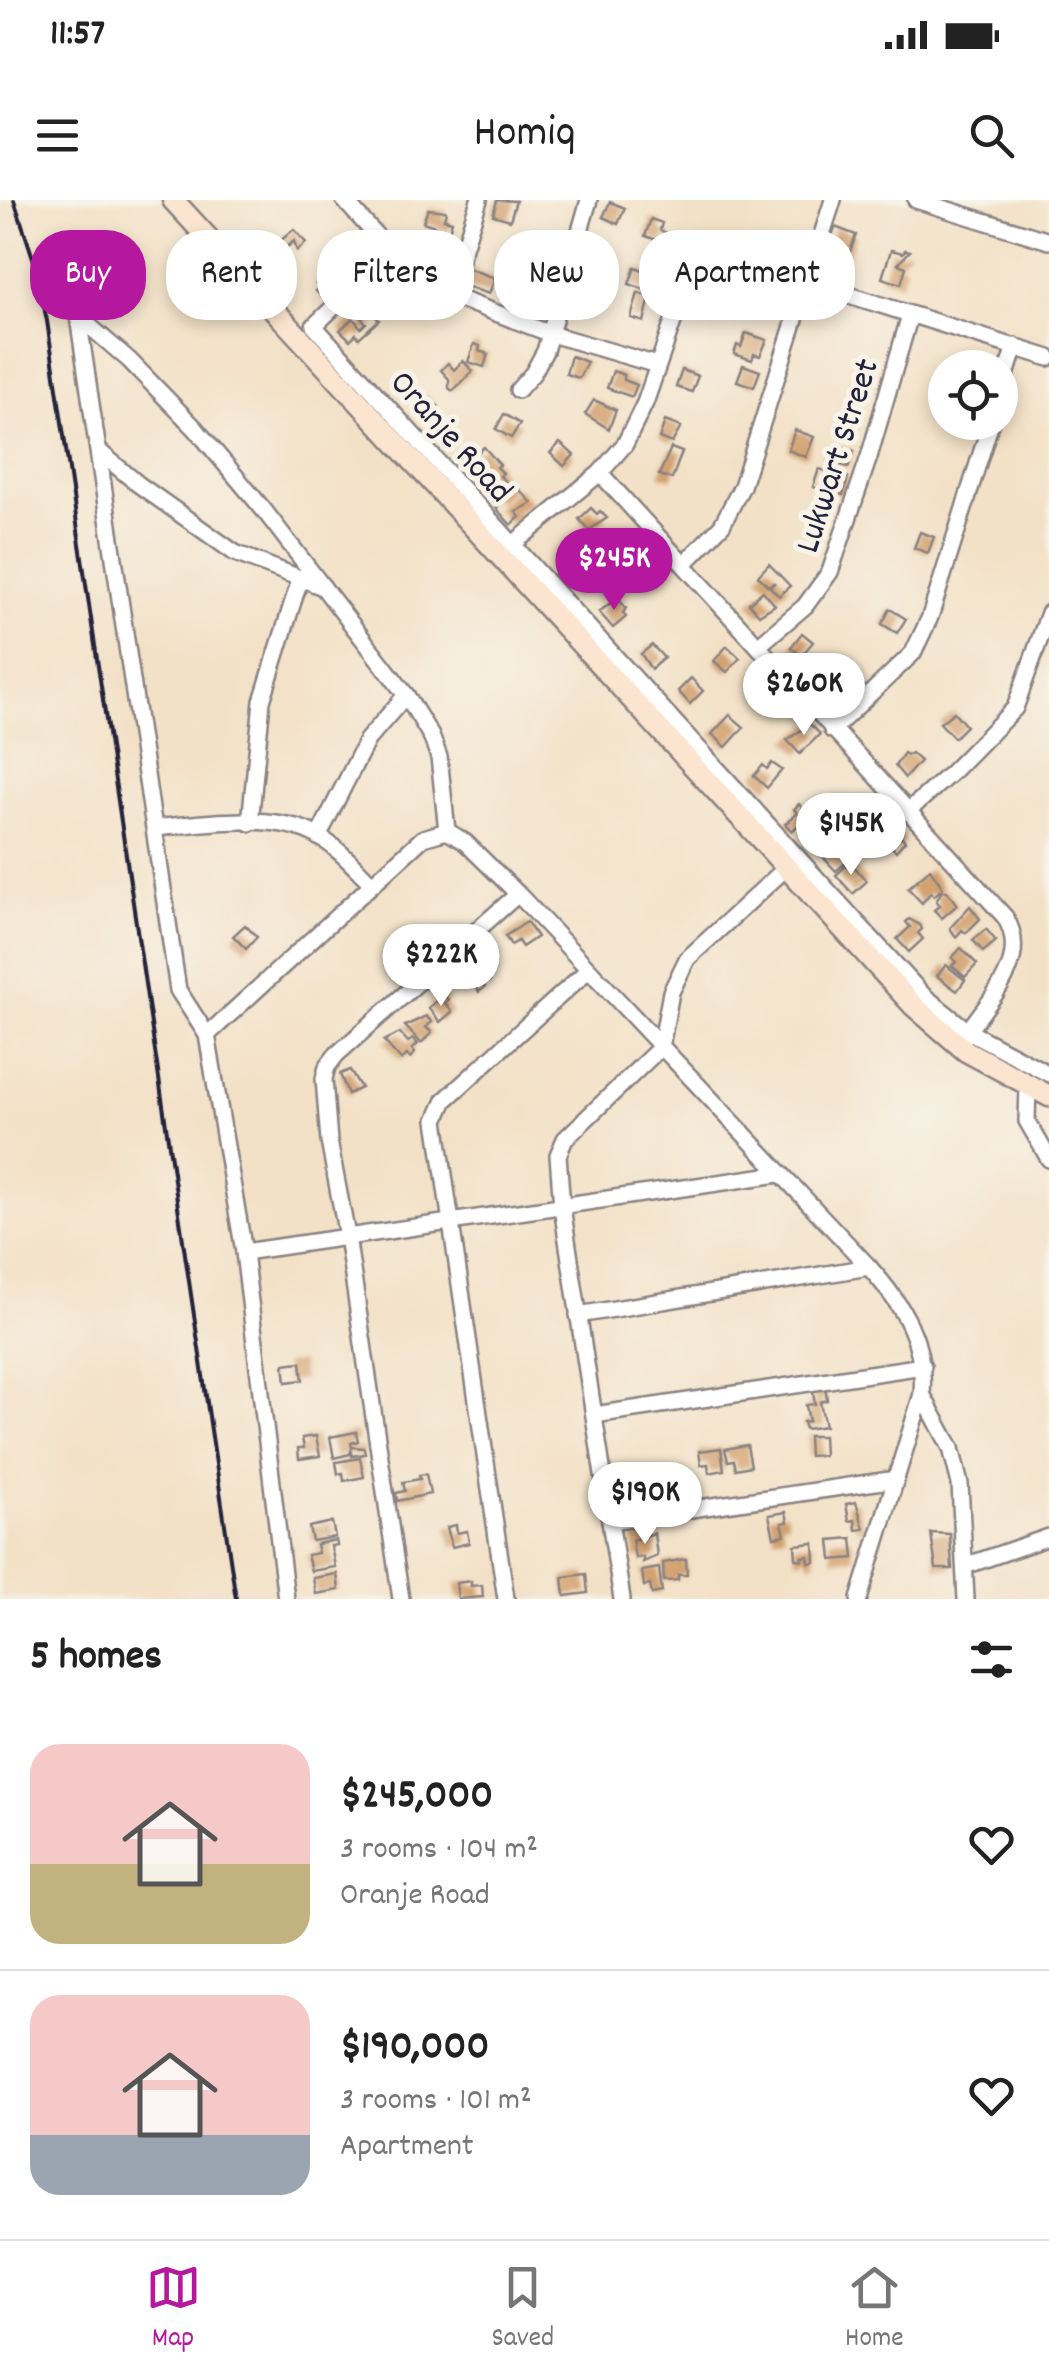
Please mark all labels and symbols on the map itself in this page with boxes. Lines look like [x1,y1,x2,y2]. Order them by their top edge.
street label: Lukwart Street [785,353,895,560]
street label: Oranje Road [376,361,523,516]
pin: $245K [544,528,684,613]
pin: $260K [734,653,874,738]
pin: $145K [781,793,921,878]
pin: $222K [371,924,511,1009]
pin: $190K [575,1462,715,1547]

